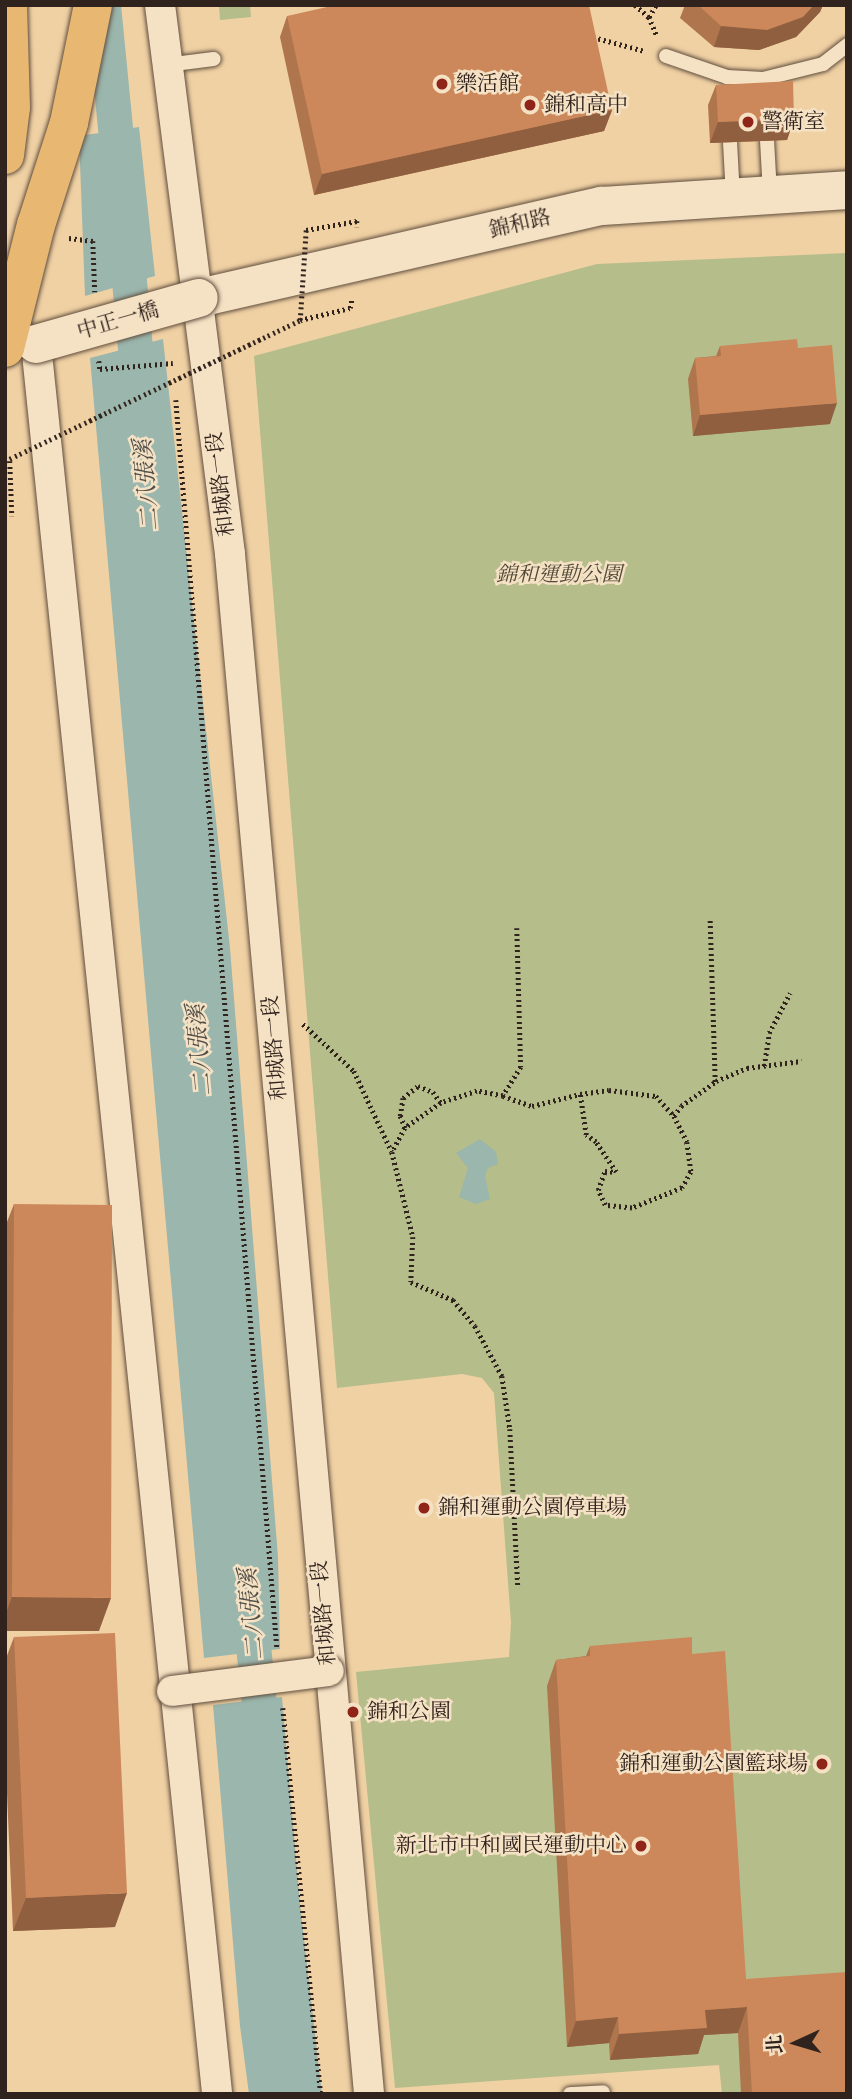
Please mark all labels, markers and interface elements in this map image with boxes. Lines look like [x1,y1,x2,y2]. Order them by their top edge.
place label: 樂活館 [456,71,519,97]
marker: 樂活館 [434,76,450,92]
place label: 錦和高中 [544,92,628,118]
marker: 錦和高中 [522,97,538,113]
place label: 警衛室 [762,109,825,135]
marker: 警衛室 [740,114,756,130]
street label: 錦和路 [486,205,554,243]
street label: 中正一橋 [74,297,162,345]
street label: 和城路一段 [202,430,240,538]
water label: 二八張溪 [129,438,165,532]
park label: 錦和運動公園 [496,562,622,588]
street label: 和城路一段 [258,995,292,1101]
water label: 二八張溪 [182,1003,218,1097]
place label: 錦和運動公園停車場 [438,1495,627,1521]
marker: 錦和運動公園停車場 [416,1500,432,1516]
street label: 和城路一段 [307,1560,341,1666]
water label: 二八張溪 [234,1567,270,1661]
place label: 錦和公園 [367,1699,451,1725]
marker: 錦和公園 [345,1704,361,1720]
place label: 錦和運動公園籃球場 [619,1751,808,1777]
marker: 錦和運動公園籃球場 [814,1756,830,1772]
place label: 新北市中和國民運動中心 [396,1833,627,1859]
marker: 新北市中和國民運動中心 [633,1838,649,1854]
north arrow [761,2008,831,2078]
text: 北 [761,2034,789,2055]

